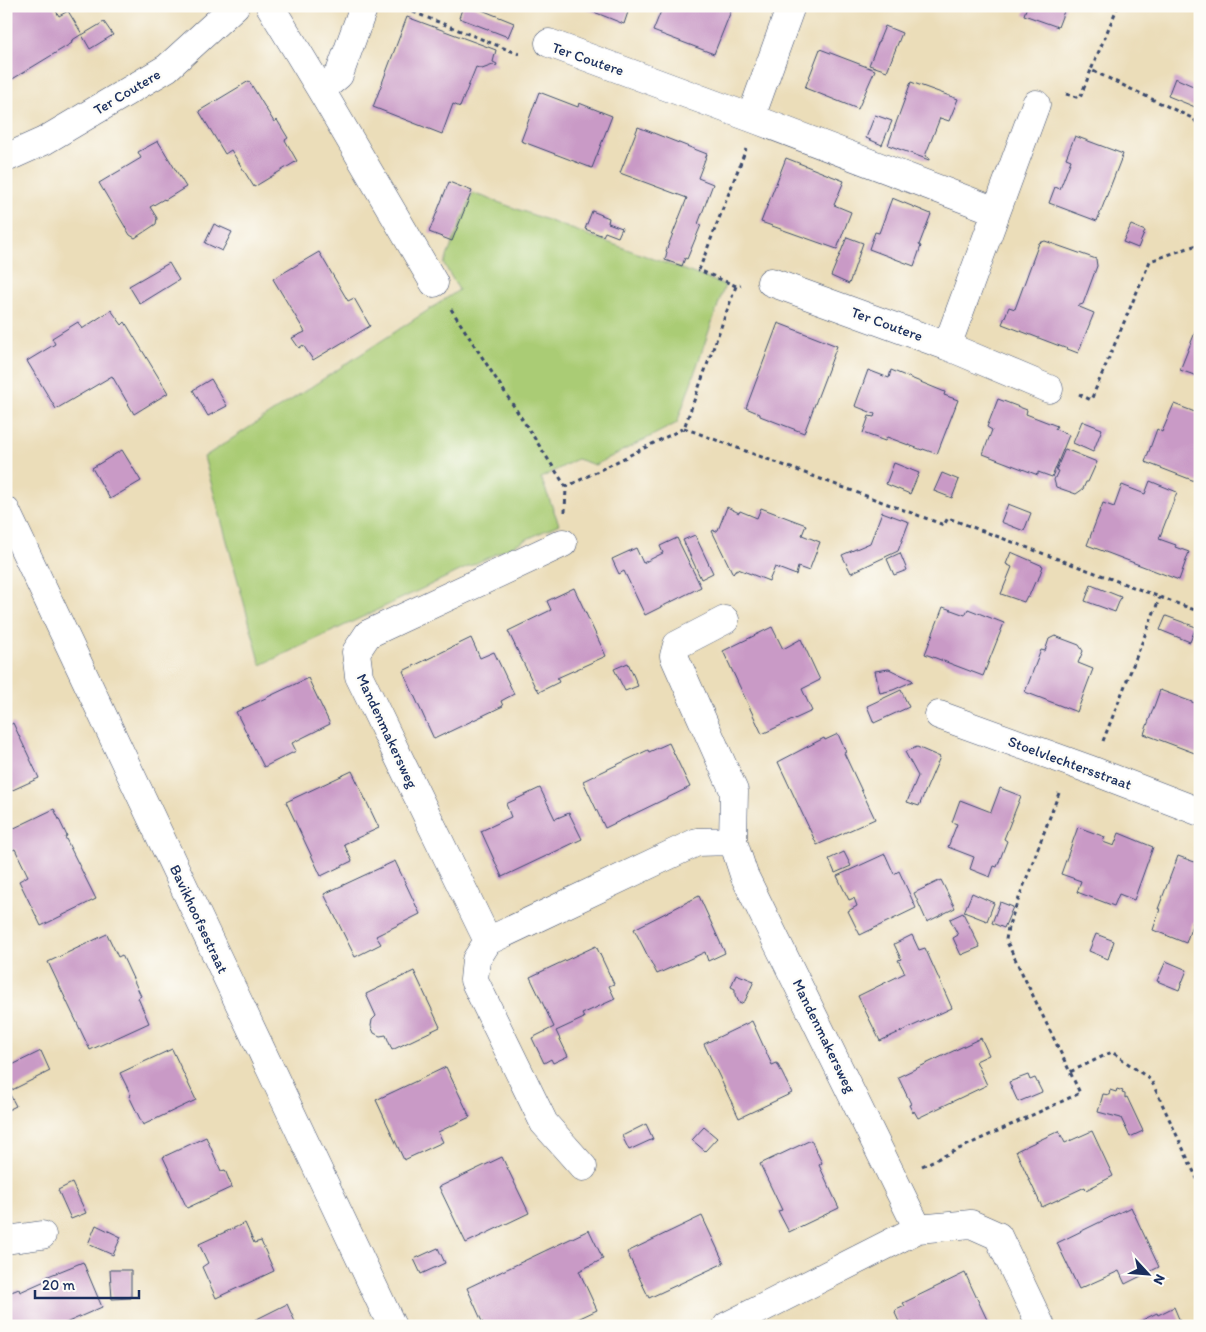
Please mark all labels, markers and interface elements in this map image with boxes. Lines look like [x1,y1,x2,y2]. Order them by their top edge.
street label: Ter Coutere [550,38,626,80]
street label: Ter Coutere [90,65,164,119]
street label: Ter Coutere [849,303,925,345]
street label: Mandenmakersweg [353,671,422,792]
street label: Stoelvlechtersstraat [1006,732,1135,794]
street label: Bavikhoofsestraat [166,862,232,977]
street label: Mandenmakersweg [789,976,860,1096]
north arrow [1124,1250,1174,1300]
scale bar [35,1267,139,1299]
text: N [1150,1272,1169,1287]
text: 20 m [42,1276,76,1294]

